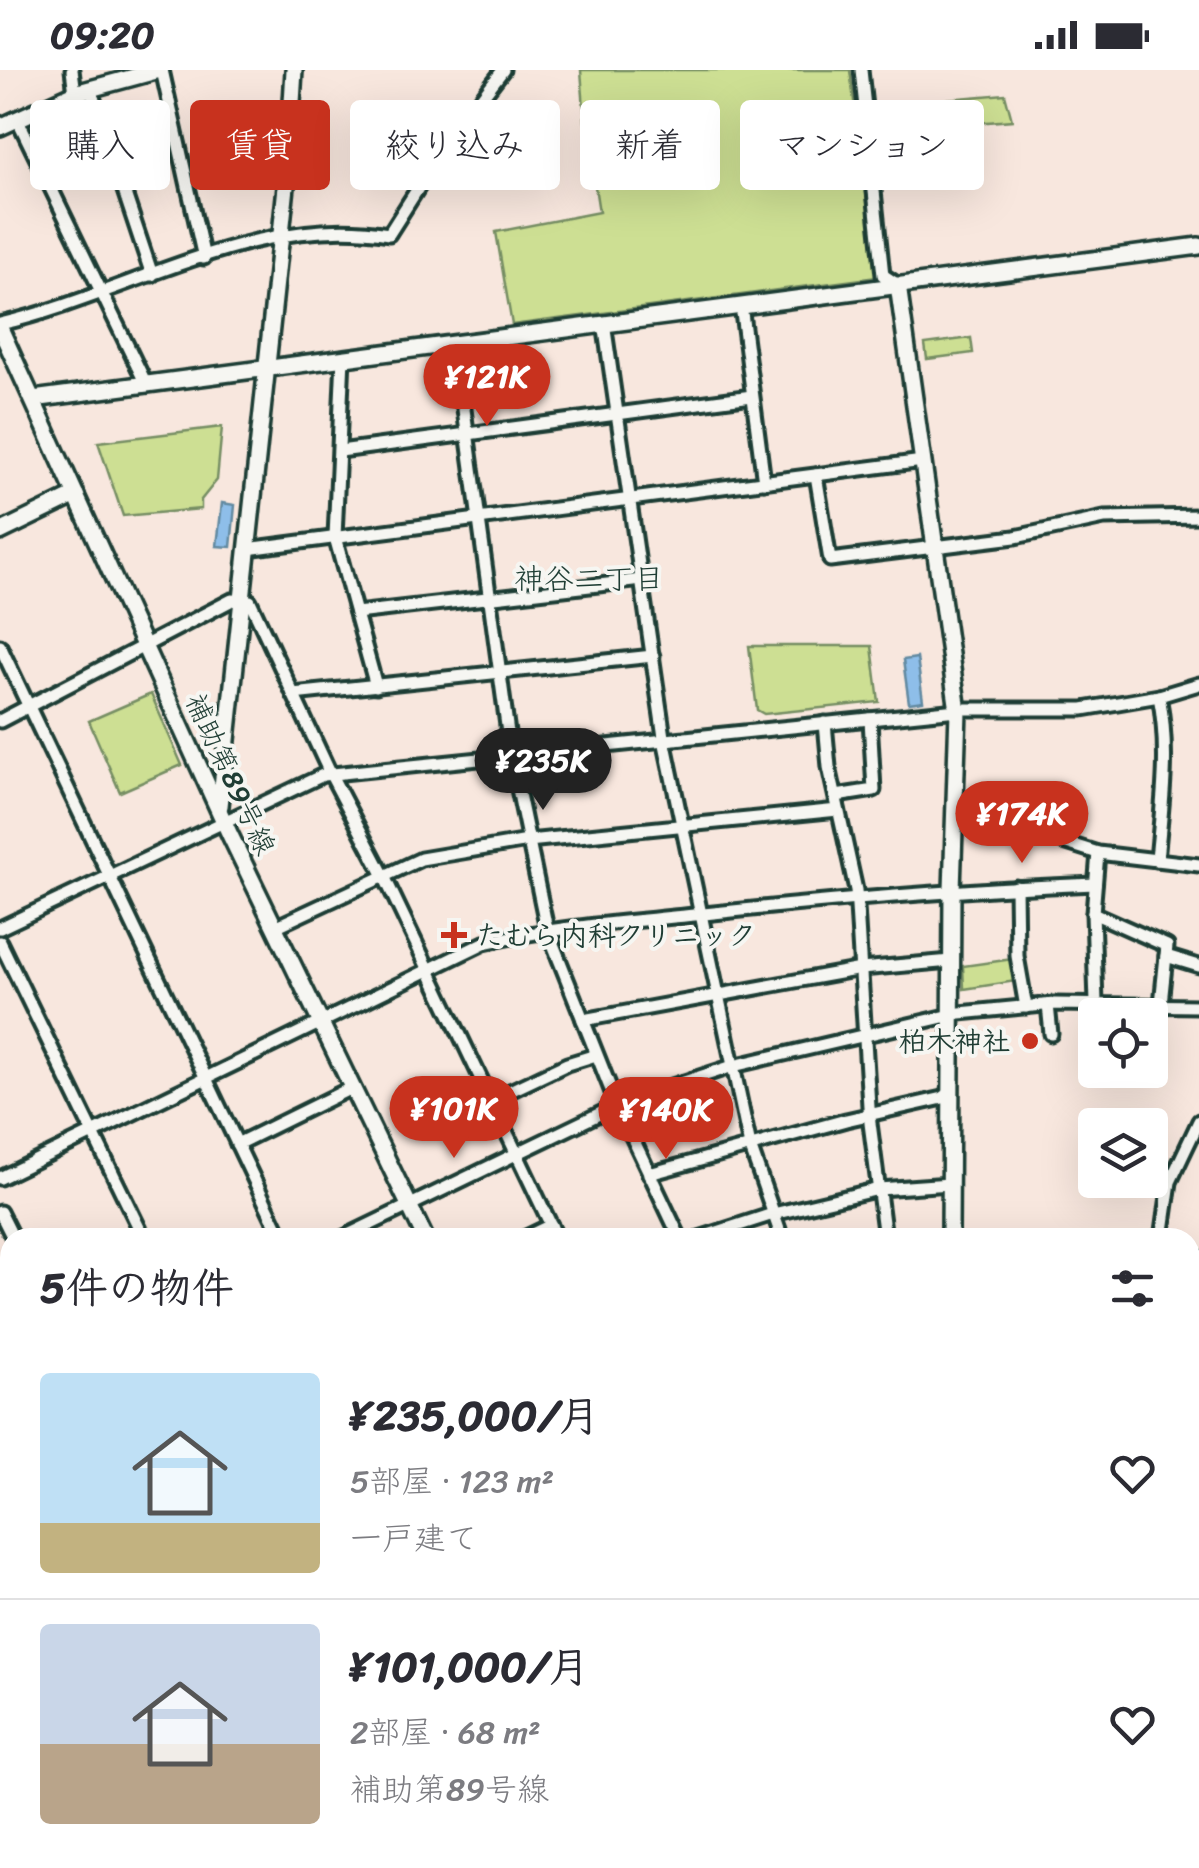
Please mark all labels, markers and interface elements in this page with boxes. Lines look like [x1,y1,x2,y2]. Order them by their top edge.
text: 09:20 [50,2,155,69]
chip: 購入 [30,100,170,190]
chip: 賃貸 [190,100,330,190]
chip: 絞り込み [350,100,560,190]
chip: 新着 [580,100,720,190]
chip: マンション [740,100,984,190]
pin: ¥121K [417,344,557,429]
text: ¥121K [445,348,529,405]
district label: 神谷二丁目 [514,552,664,606]
street label: 補助第89号線 [172,685,290,863]
pin: ¥235K [473,728,613,813]
text: ¥235K [497,732,589,789]
pin: ¥174K [952,781,1092,866]
text: ¥174K [977,785,1067,842]
place label: たむら内科クリニック [476,911,756,960]
marker: たむら内科クリニック [441,922,467,948]
map controls [1078,998,1168,1198]
button: locate [1078,998,1168,1088]
place label: 柏木神社 [898,1017,1010,1066]
marker: 柏木神社 [1019,1030,1041,1052]
pin: ¥101K [384,1076,524,1161]
pin: ¥140K [596,1077,736,1162]
text: ¥101K [412,1080,496,1137]
text: ¥140K [620,1081,712,1138]
button: layers [1078,1108,1168,1198]
text: 5件の物件 [40,1251,234,1325]
icon: filters [1105,1261,1160,1316]
text: ¥235,000/月 [350,1379,600,1453]
icon: home [120,1413,240,1533]
icon: heart [1105,1446,1160,1501]
text: 5部屋 · 123 m² [350,1453,554,1510]
text: 一戸建て [350,1510,478,1567]
text: ¥101,000/月 [350,1630,590,1704]
icon: home [120,1664,240,1784]
icon: heart [1105,1697,1160,1752]
text: 2部屋 · 68 m² [350,1704,541,1761]
text: 補助第89号線 [350,1761,549,1818]

